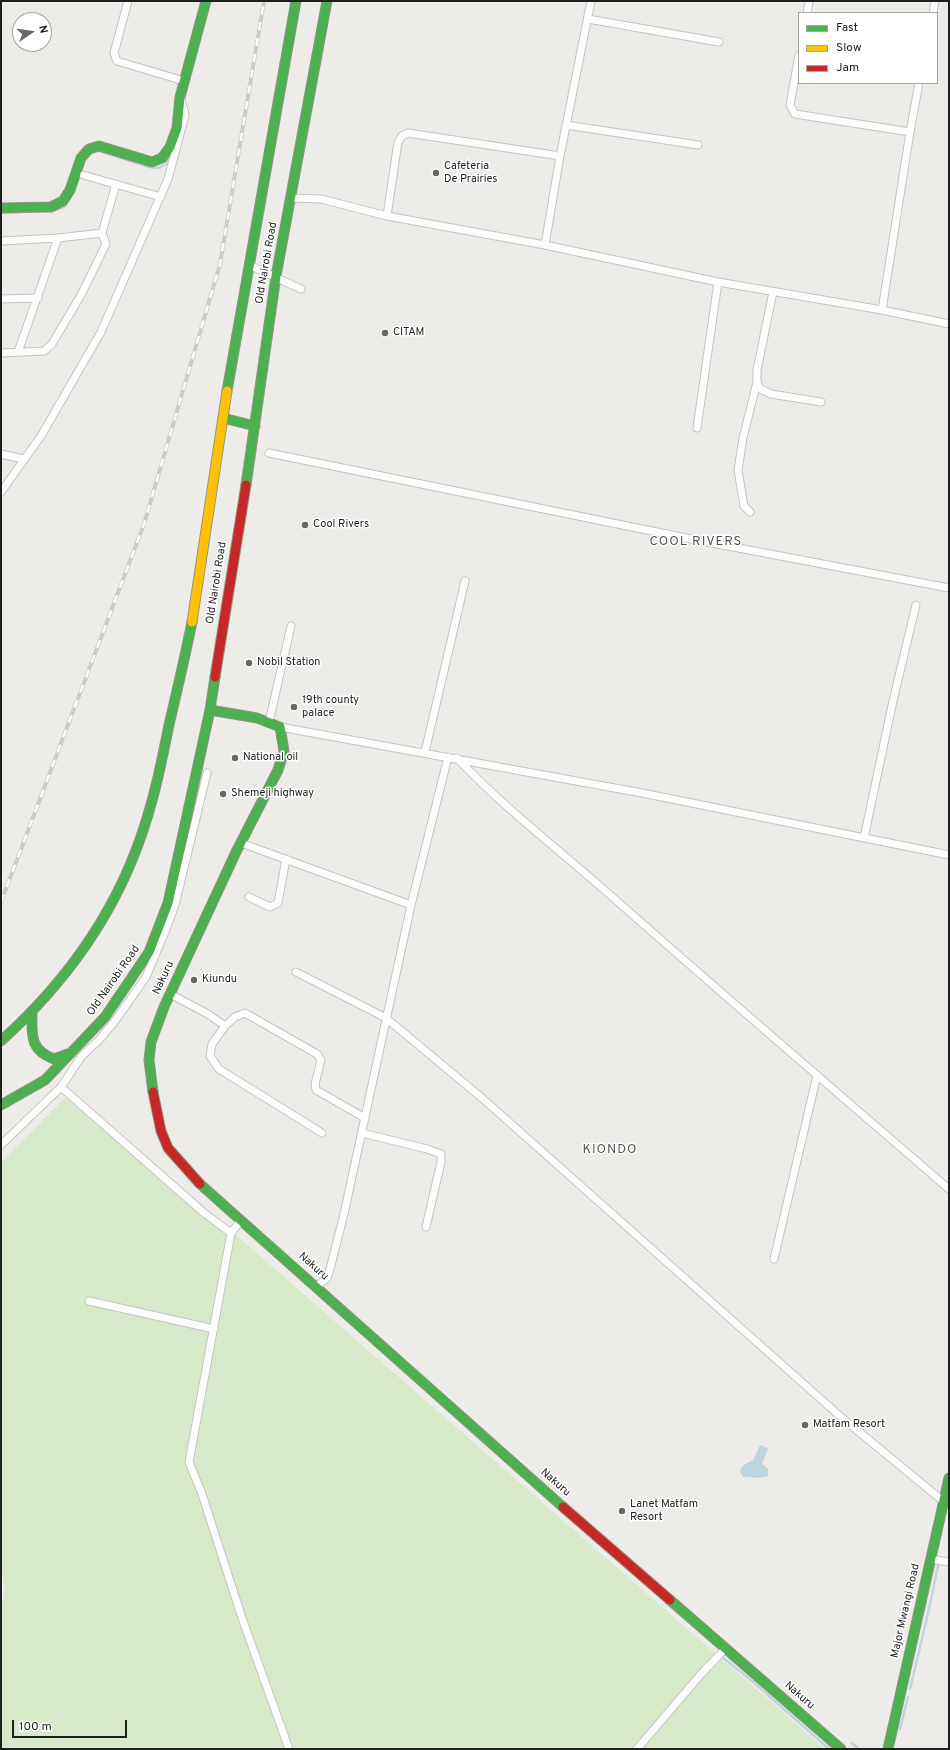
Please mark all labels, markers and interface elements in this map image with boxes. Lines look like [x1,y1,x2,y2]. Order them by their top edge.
north arrow [12,12,52,52]
legend [798,12,938,84]
text: Fast [836,20,858,36]
text: N [35,24,50,35]
text: Slow [836,40,862,56]
text: Jam [836,60,859,76]
place label: Cafeteria De Prairies [444,160,497,186]
marker: Cafeteria De Prairies [431,168,441,178]
street label: Old Nairobi Road [253,221,281,305]
place label: CITAM [393,326,424,340]
marker: CITAM [380,328,390,338]
place label: Cool Rivers [313,518,369,532]
marker: Cool Rivers [300,520,310,530]
district label: COOL RIVERS [650,534,742,550]
street label: Old Nairobi Road [204,541,230,625]
place label: Nobil Station [257,656,321,670]
marker: Nobil Station [244,658,254,668]
place label: 19th county palace [302,694,359,720]
marker: 19th county palace [289,702,299,712]
place label: National oil [243,751,298,765]
marker: National oil [230,753,240,763]
place label: Shemeji highway [231,787,314,801]
marker: Shemeji highway [218,789,228,799]
street label: Old Nairobi Road [85,943,143,1019]
street label: Nakuru [151,959,177,997]
place label: Kiundu [202,973,237,987]
marker: Kiundu [189,975,199,985]
district label: KIONDO [582,1142,638,1158]
street label: Nakuru [295,1250,331,1284]
place label: Matfam Resort [813,1418,885,1432]
marker: Matfam Resort [800,1420,810,1430]
street label: Nakuru [537,1466,573,1500]
place label: Lanet Matfam Resort [630,1498,698,1524]
marker: Lanet Matfam Resort [617,1506,627,1516]
street label: Major Mwangi Road [889,1563,923,1659]
street label: Nakuru [781,1679,817,1713]
scale bar [14,1712,129,1738]
text: 100 m [19,1719,52,1735]

